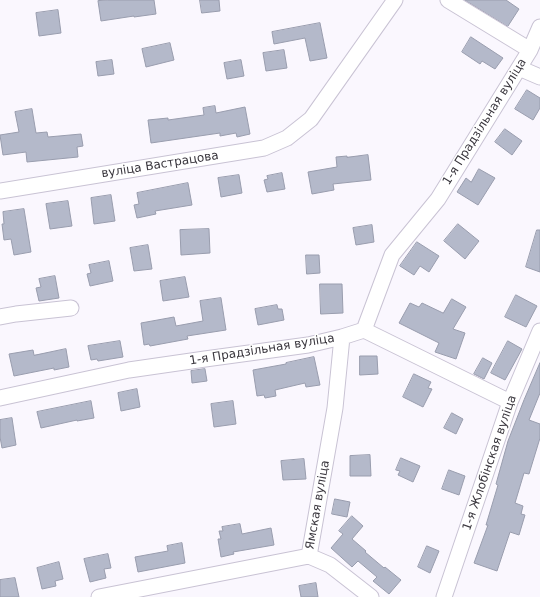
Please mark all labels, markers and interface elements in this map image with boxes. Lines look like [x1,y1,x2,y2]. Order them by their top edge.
street label: 1-я Прадзільная вуліца [440,56,530,188]
street label: вуліца Вастрацова [100,149,220,181]
street label: 1-я Прадзільная вуліца [188,331,336,369]
street label: 1-я Жлобінская вуліца [460,393,520,533]
street label: Ямская вуліца [303,459,333,551]

